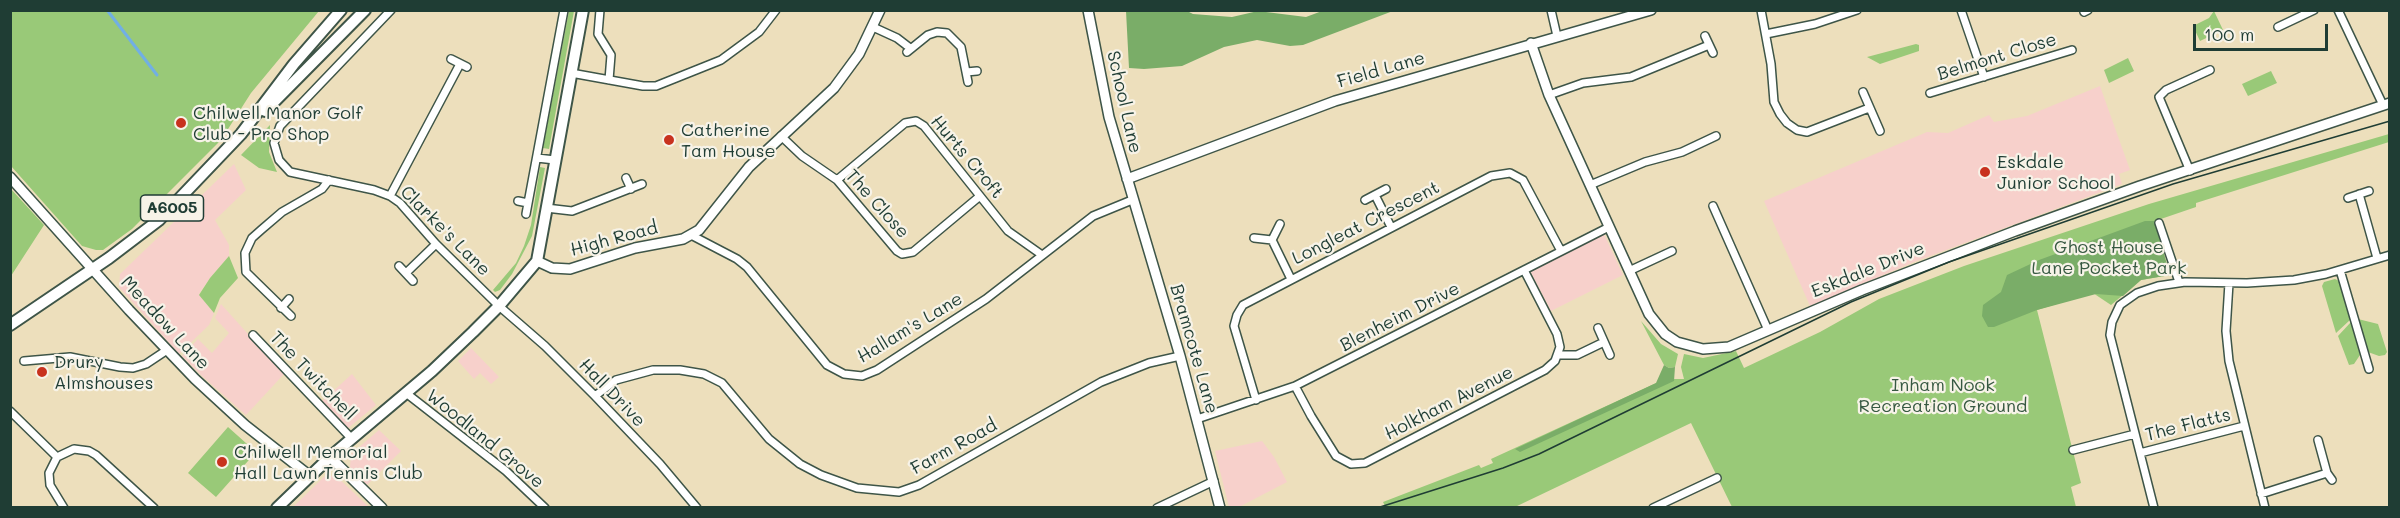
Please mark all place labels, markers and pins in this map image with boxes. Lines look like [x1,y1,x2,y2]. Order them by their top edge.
place label: Chilwell Manor Golf Club - Pro Shop [193,102,362,144]
marker: Chilwell Manor Golf Club - Pro Shop [174,116,188,130]
place label: Catherine Tam House [681,119,776,162]
marker: Catherine Tam House [662,133,676,147]
place label: Eskdale Junior School [1997,151,2114,194]
marker: Eskdale Junior School [1978,165,1992,179]
place label: Drury Almshouses [54,351,153,394]
marker: Drury Almshouses [35,365,49,379]
place label: Chilwell Memorial Hall Lawn Tennis Club [234,441,423,484]
marker: Chilwell Memorial Hall Lawn Tennis Club [215,455,229,469]

